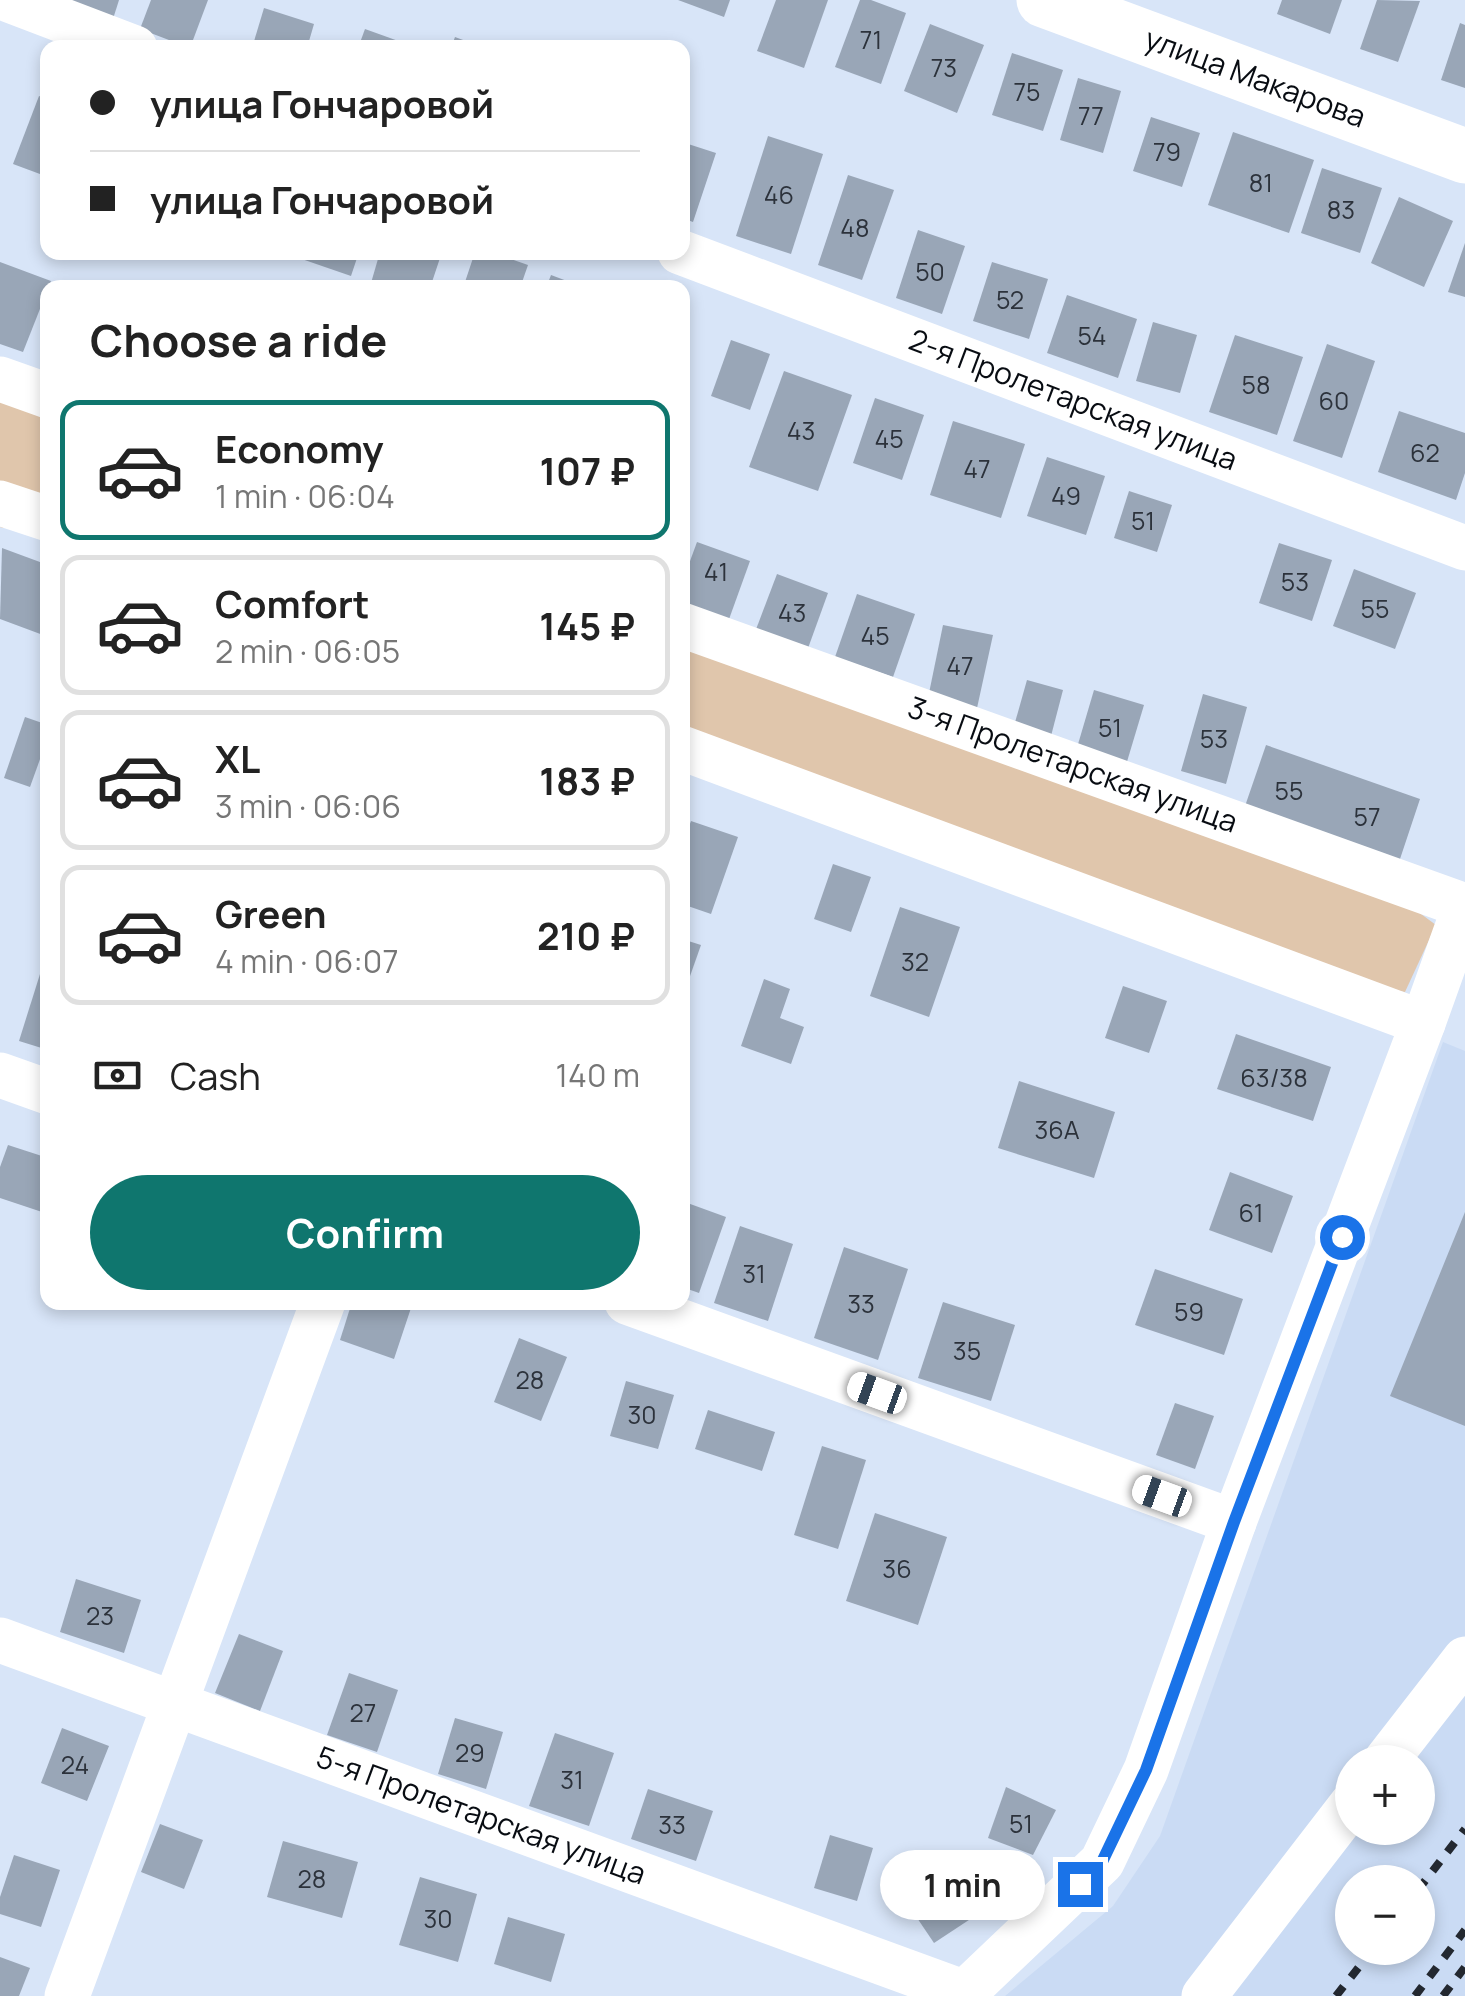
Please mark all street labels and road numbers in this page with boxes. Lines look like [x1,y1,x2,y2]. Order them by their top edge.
street label: улица Макарова [1139,17,1372,136]
street label: 2-я Пролетарская улица [904,318,1243,479]
street label: 3-я Пролетарская улица [903,686,1243,842]
street label: 5-я Пролетарская улица [311,1735,652,1894]

